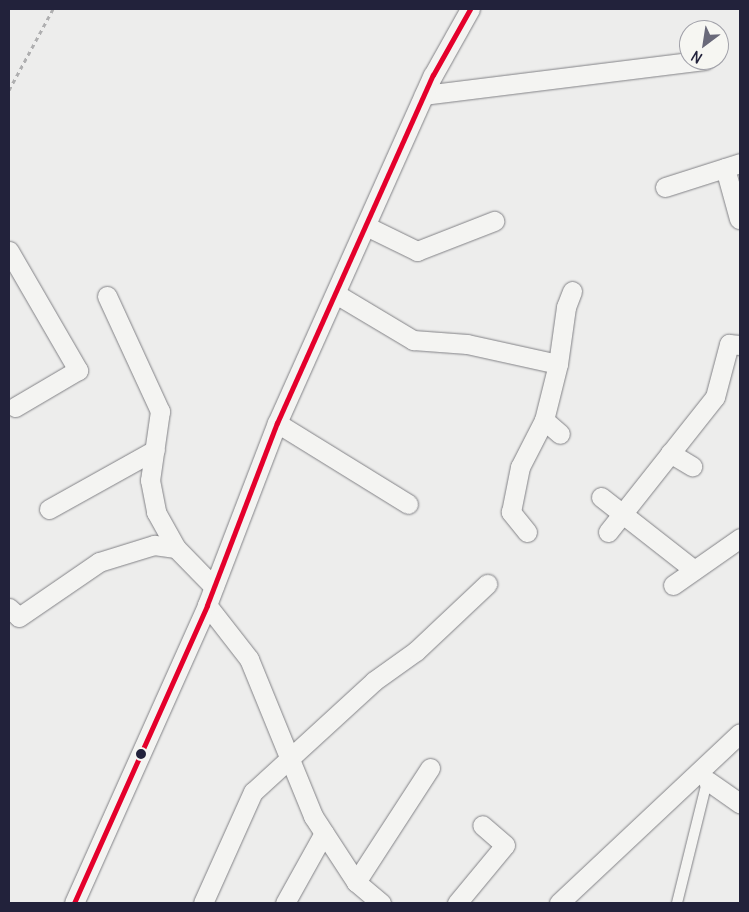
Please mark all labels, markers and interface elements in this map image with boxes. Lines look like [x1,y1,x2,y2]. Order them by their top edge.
north arrow [679,20,729,70]
text: N [688,47,706,67]
unlabelled marker [136,749,146,759]

